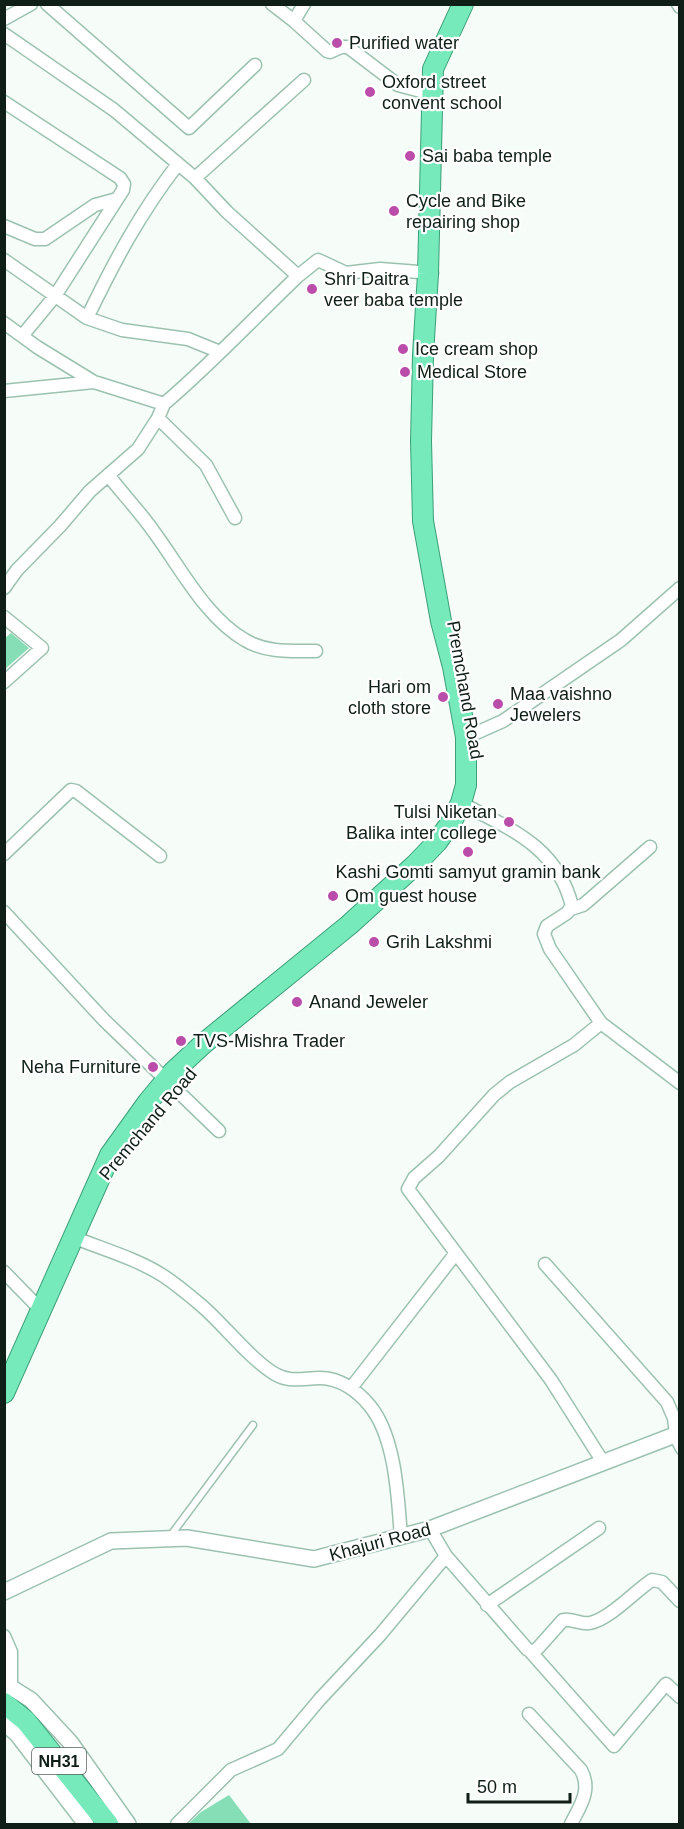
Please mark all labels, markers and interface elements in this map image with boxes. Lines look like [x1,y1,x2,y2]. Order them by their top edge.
place label: Purified water [349,33,459,53]
marker: Purified water [330,36,344,50]
place label: Oxford street convent school [382,72,502,113]
marker: Oxford street convent school [363,85,377,99]
place label: Sai baba temple [422,146,552,166]
marker: Sai baba temple [403,149,417,163]
place label: Cycle and Bike repairing shop [406,191,526,232]
marker: Cycle and Bike repairing shop [387,204,401,218]
place label: Shri Daitra veer baba temple [324,269,463,310]
marker: Shri Daitra veer baba temple [305,282,319,296]
place label: Ice cream shop [415,339,538,359]
marker: Ice cream shop [396,342,410,356]
place label: Medical Store [417,362,527,382]
marker: Medical Store [398,365,412,379]
street label: Premchand Road [443,619,487,761]
place label: Hari om cloth store [348,677,431,718]
place label: Maa vaishno Jewelers [510,684,612,725]
marker: Hari om cloth store [436,690,450,704]
marker: Maa vaishno Jewelers [491,697,505,711]
place label: Tulsi Niketan Balika inter college [346,802,497,843]
marker: Tulsi Niketan Balika inter college [502,815,516,829]
marker: Kashi Gomti samyut gramin bank [461,845,475,859]
place label: Kashi Gomti samyut gramin bank [335,862,602,882]
place label: Om guest house [345,886,477,906]
marker: Om guest house [326,889,340,903]
place label: Grih Lakshmi [386,932,492,952]
marker: Grih Lakshmi [367,935,381,949]
place label: Anand Jeweler [309,992,428,1012]
marker: Anand Jeweler [290,995,304,1009]
place label: TVS-Mishra Trader [193,1031,345,1051]
marker: TVS-Mishra Trader [174,1034,188,1048]
place label: Neha Furniture [21,1057,141,1077]
marker: Neha Furniture [146,1060,160,1074]
street label: Premchand Road [95,1064,201,1184]
street label: Khajuri Road [327,1519,433,1565]
road number: NH31 [32,1748,86,1774]
scale bar [468,1766,570,1804]
text: 50 m [477,1777,517,1797]

